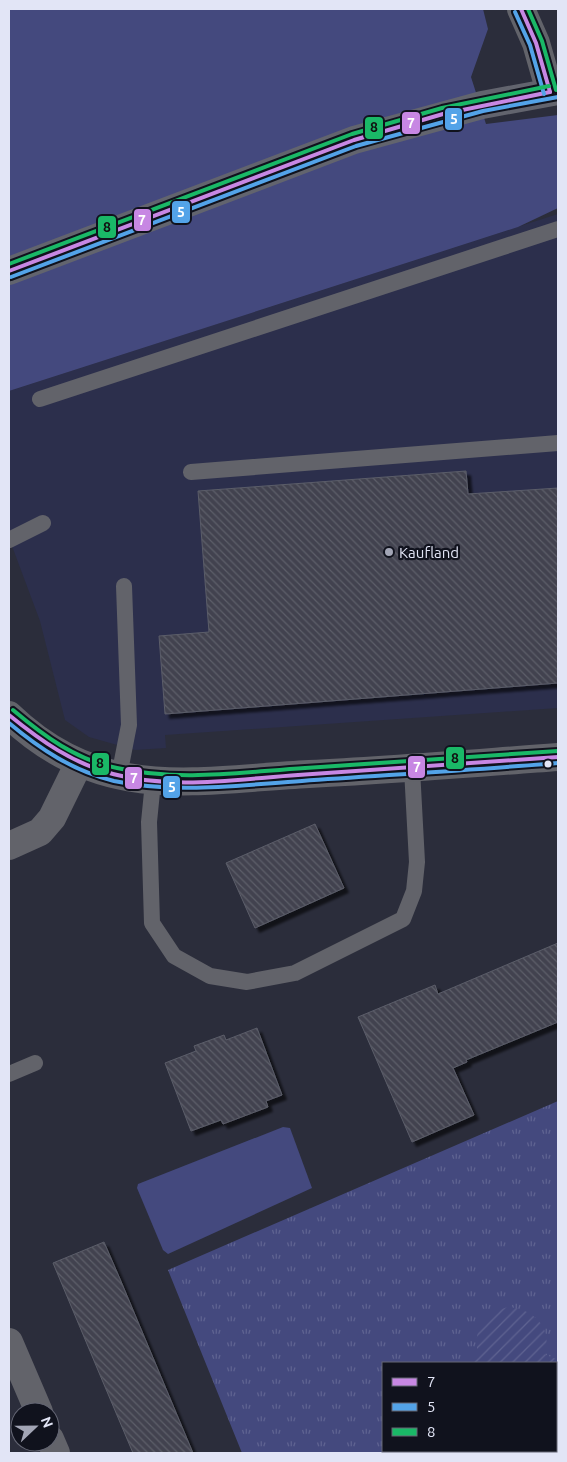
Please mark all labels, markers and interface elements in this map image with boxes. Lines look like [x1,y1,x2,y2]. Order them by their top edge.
line badge: 5 [444,107,463,131]
line badge: 7 [401,111,421,135]
text: 5 [450,111,458,127]
text: 7 [407,115,415,131]
line badge: 8 [364,116,384,140]
text: 8 [370,119,378,135]
line badge: 5 [171,200,191,224]
text: 5 [177,204,185,220]
line badge: 7 [133,208,152,232]
text: 7 [138,212,146,228]
line badge: 8 [97,215,117,239]
text: 8 [103,219,111,235]
place label: Kaufland [399,544,459,561]
marker: Kaufland [383,546,395,558]
line badge: 8 [445,746,465,770]
text: 8 [451,750,459,766]
line badge: 8 [91,752,110,776]
text: 8 [96,755,104,771]
line badge: 7 [407,755,426,779]
text: 7 [413,759,421,775]
unlabelled marker [543,759,553,769]
line badge: 7 [124,766,143,790]
text: 7 [130,770,138,786]
line badge: 5 [162,775,181,799]
text: 5 [168,779,176,795]
legend [382,1362,557,1452]
text: 7 [427,1373,435,1390]
text: 5 [427,1398,435,1415]
north arrow [10,1402,60,1452]
text: N [38,1414,56,1430]
text: 8 [427,1423,435,1440]

